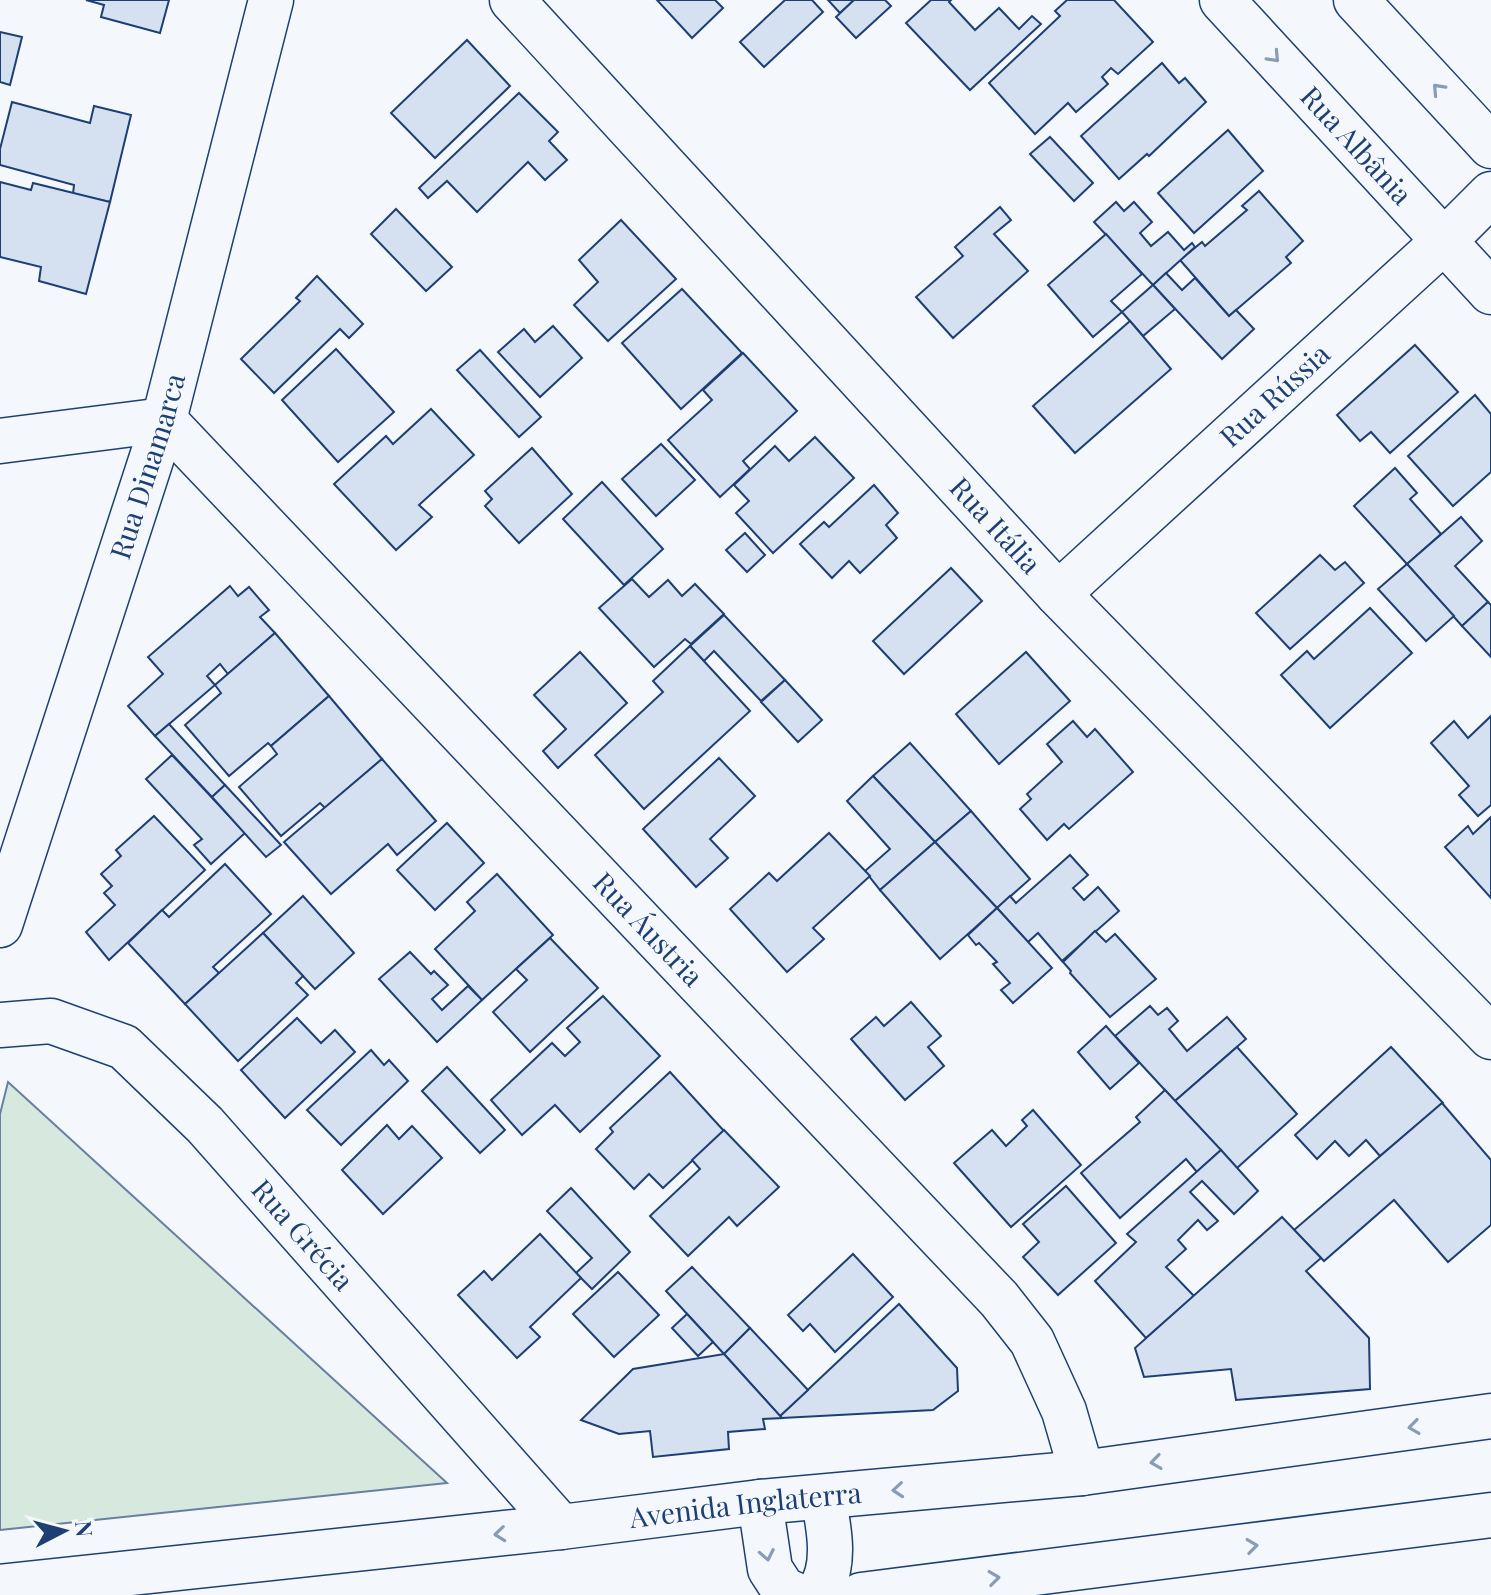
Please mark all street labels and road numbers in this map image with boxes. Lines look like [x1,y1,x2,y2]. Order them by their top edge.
street label: Rua Albânia [1293,78,1421,212]
street label: Rua Rússia [1211,335,1337,454]
street label: Rua Dinamarca [100,369,192,563]
street label: Rua Itália [943,469,1050,581]
street label: Rua Áustria [586,863,712,993]
street label: Rua Grécia [244,1171,363,1297]
street label: Avenida Inglaterra [626,1473,863,1535]

